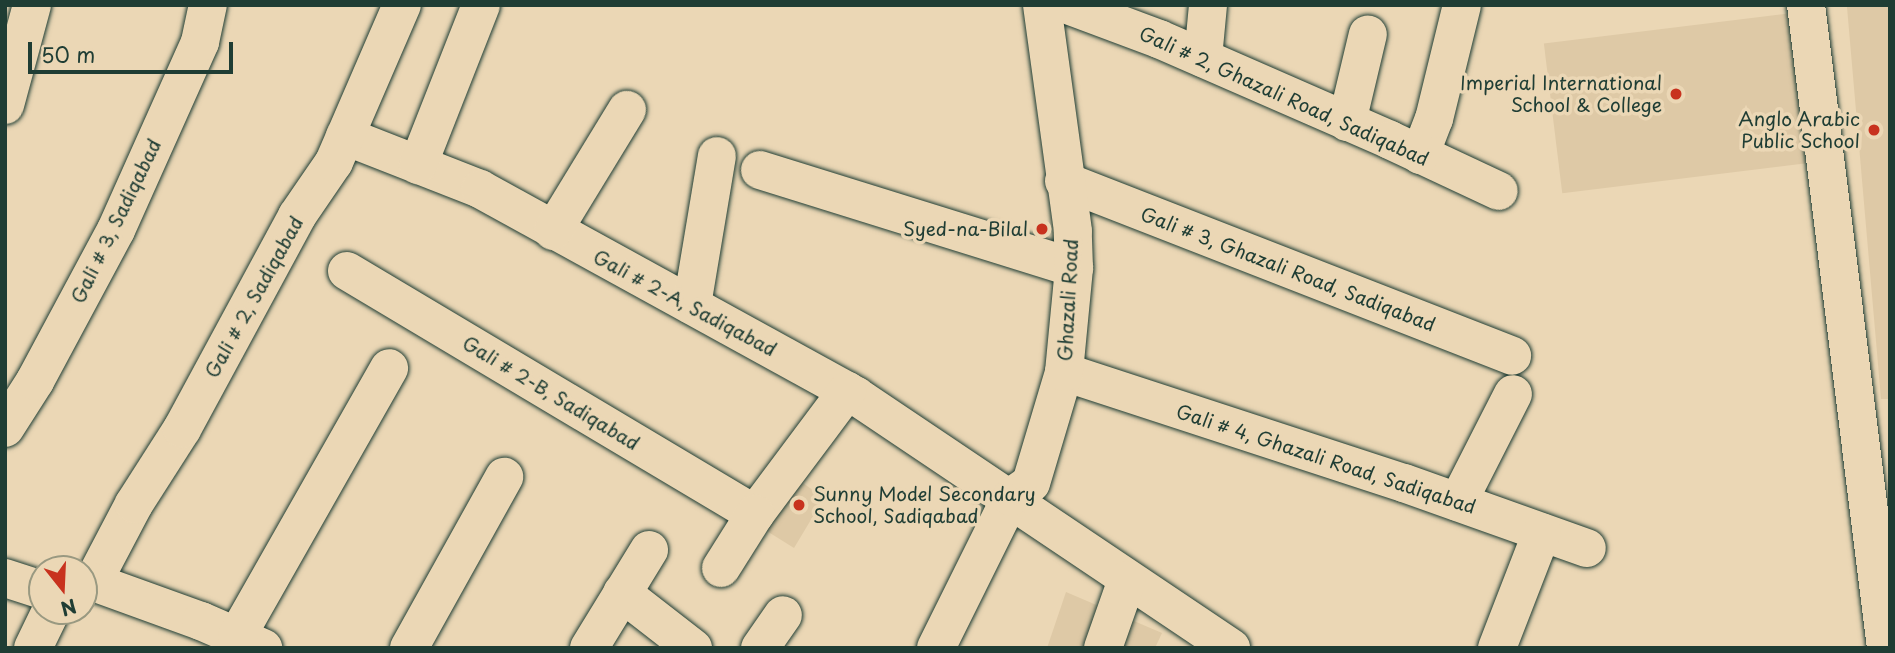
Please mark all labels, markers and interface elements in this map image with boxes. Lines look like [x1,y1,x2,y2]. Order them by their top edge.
street label: Gali # 2, Ghazali Road, Sadiqabad [1134,21,1434,171]
scale bar [32,28,236,72]
text: 50 m [41,38,95,70]
place label: Imperial International School & College [1459,72,1662,116]
marker: Imperial International School & College [1668,86,1684,102]
place label: Anglo Arabic Public School [1737,108,1860,152]
marker: Anglo Arabic Public School [1866,122,1882,138]
street label: Gali # 3, Sadiqabad [66,134,166,308]
street label: Gali # 3, Ghazali Road, Sadiqabad [1136,201,1440,337]
street label: Gali # 2, Sadiqabad [200,211,308,383]
place label: Syed-na-Bilal [903,218,1028,240]
marker: Syed-na-Bilal [1034,221,1050,237]
street label: Ghazali Road [1053,238,1083,362]
street label: Gali # 2-A, Sadiqabad [588,244,782,362]
street label: Gali # 2-B, Sadiqabad [458,331,644,455]
street label: Gali # 4, Ghazali Road, Sadiqabad [1171,399,1481,519]
place label: Sunny Model Secondary School, Sadiqabad [813,483,1035,527]
marker: Sunny Model Secondary School, Sadiqabad [791,497,807,513]
north arrow [28,555,98,625]
text: N [57,592,80,624]

